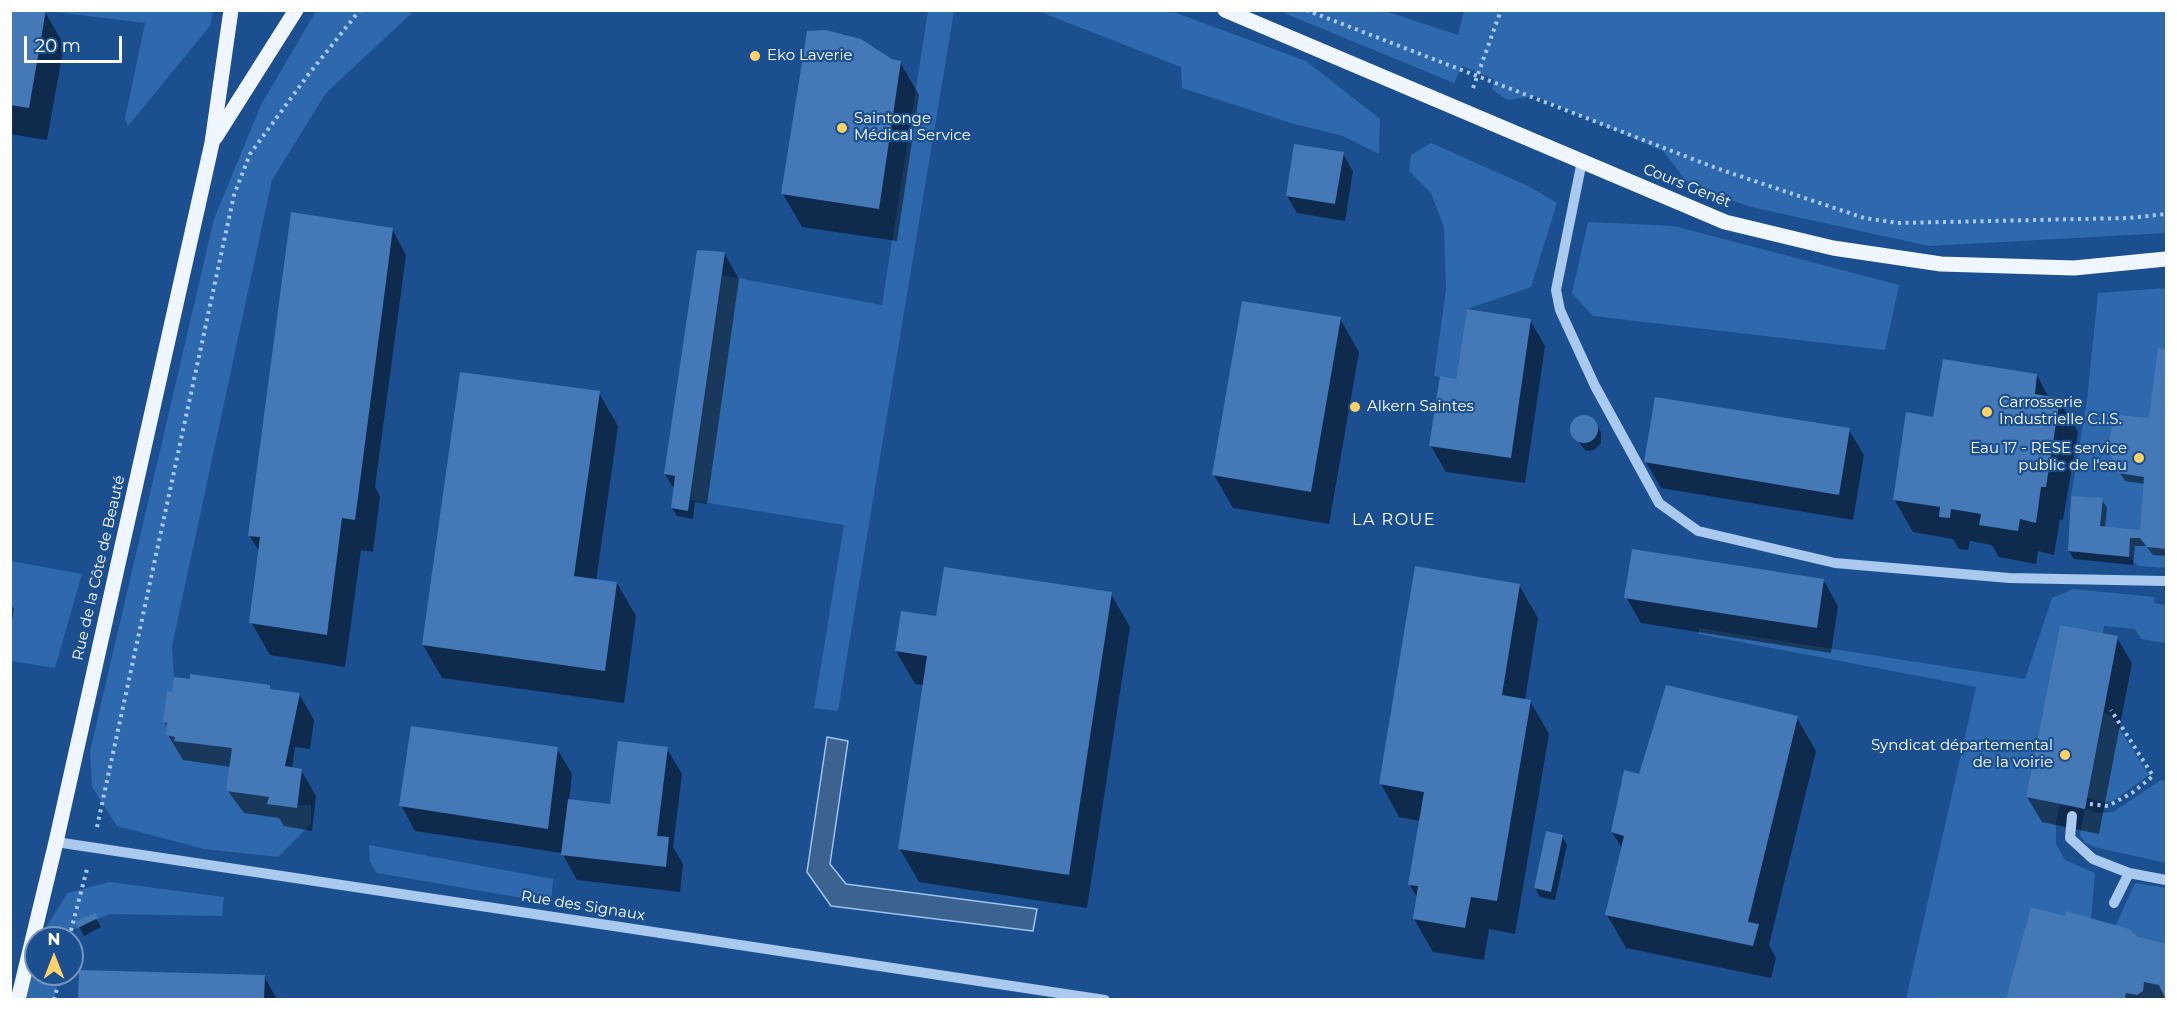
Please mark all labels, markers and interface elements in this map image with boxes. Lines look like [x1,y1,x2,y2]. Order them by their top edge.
scale bar [27,24,124,62]
text: 20 m [35,35,81,57]
place label: Eko Laverie [767,47,853,65]
marker: Eko Laverie [748,49,762,63]
place label: Saintonge Médical Service [854,110,971,145]
marker: Saintonge Médical Service [835,121,849,135]
street label: Cours Genêt [1641,160,1733,212]
place label: Carrosserie Industrielle C.I.S. [1999,394,2122,429]
place label: Alkern Saintes [1367,398,1474,416]
marker: Alkern Saintes [1348,400,1362,414]
marker: Carrosserie Industrielle C.I.S. [1980,405,1994,419]
place label: Eau 17 - RESE service public de l'eau [1970,440,2127,475]
marker: Eau 17 - RESE service public de l'eau [2132,451,2146,465]
street label: Rue de la Côte de Beauté [69,474,129,662]
district label: LA ROUE [1352,510,1436,530]
place label: Syndicat départemental de la voirie [1871,737,2053,772]
marker: Syndicat départemental de la voirie [2058,748,2072,762]
street label: Rue des Signaux [520,887,646,925]
north arrow [24,926,84,986]
text: N [48,930,60,949]

